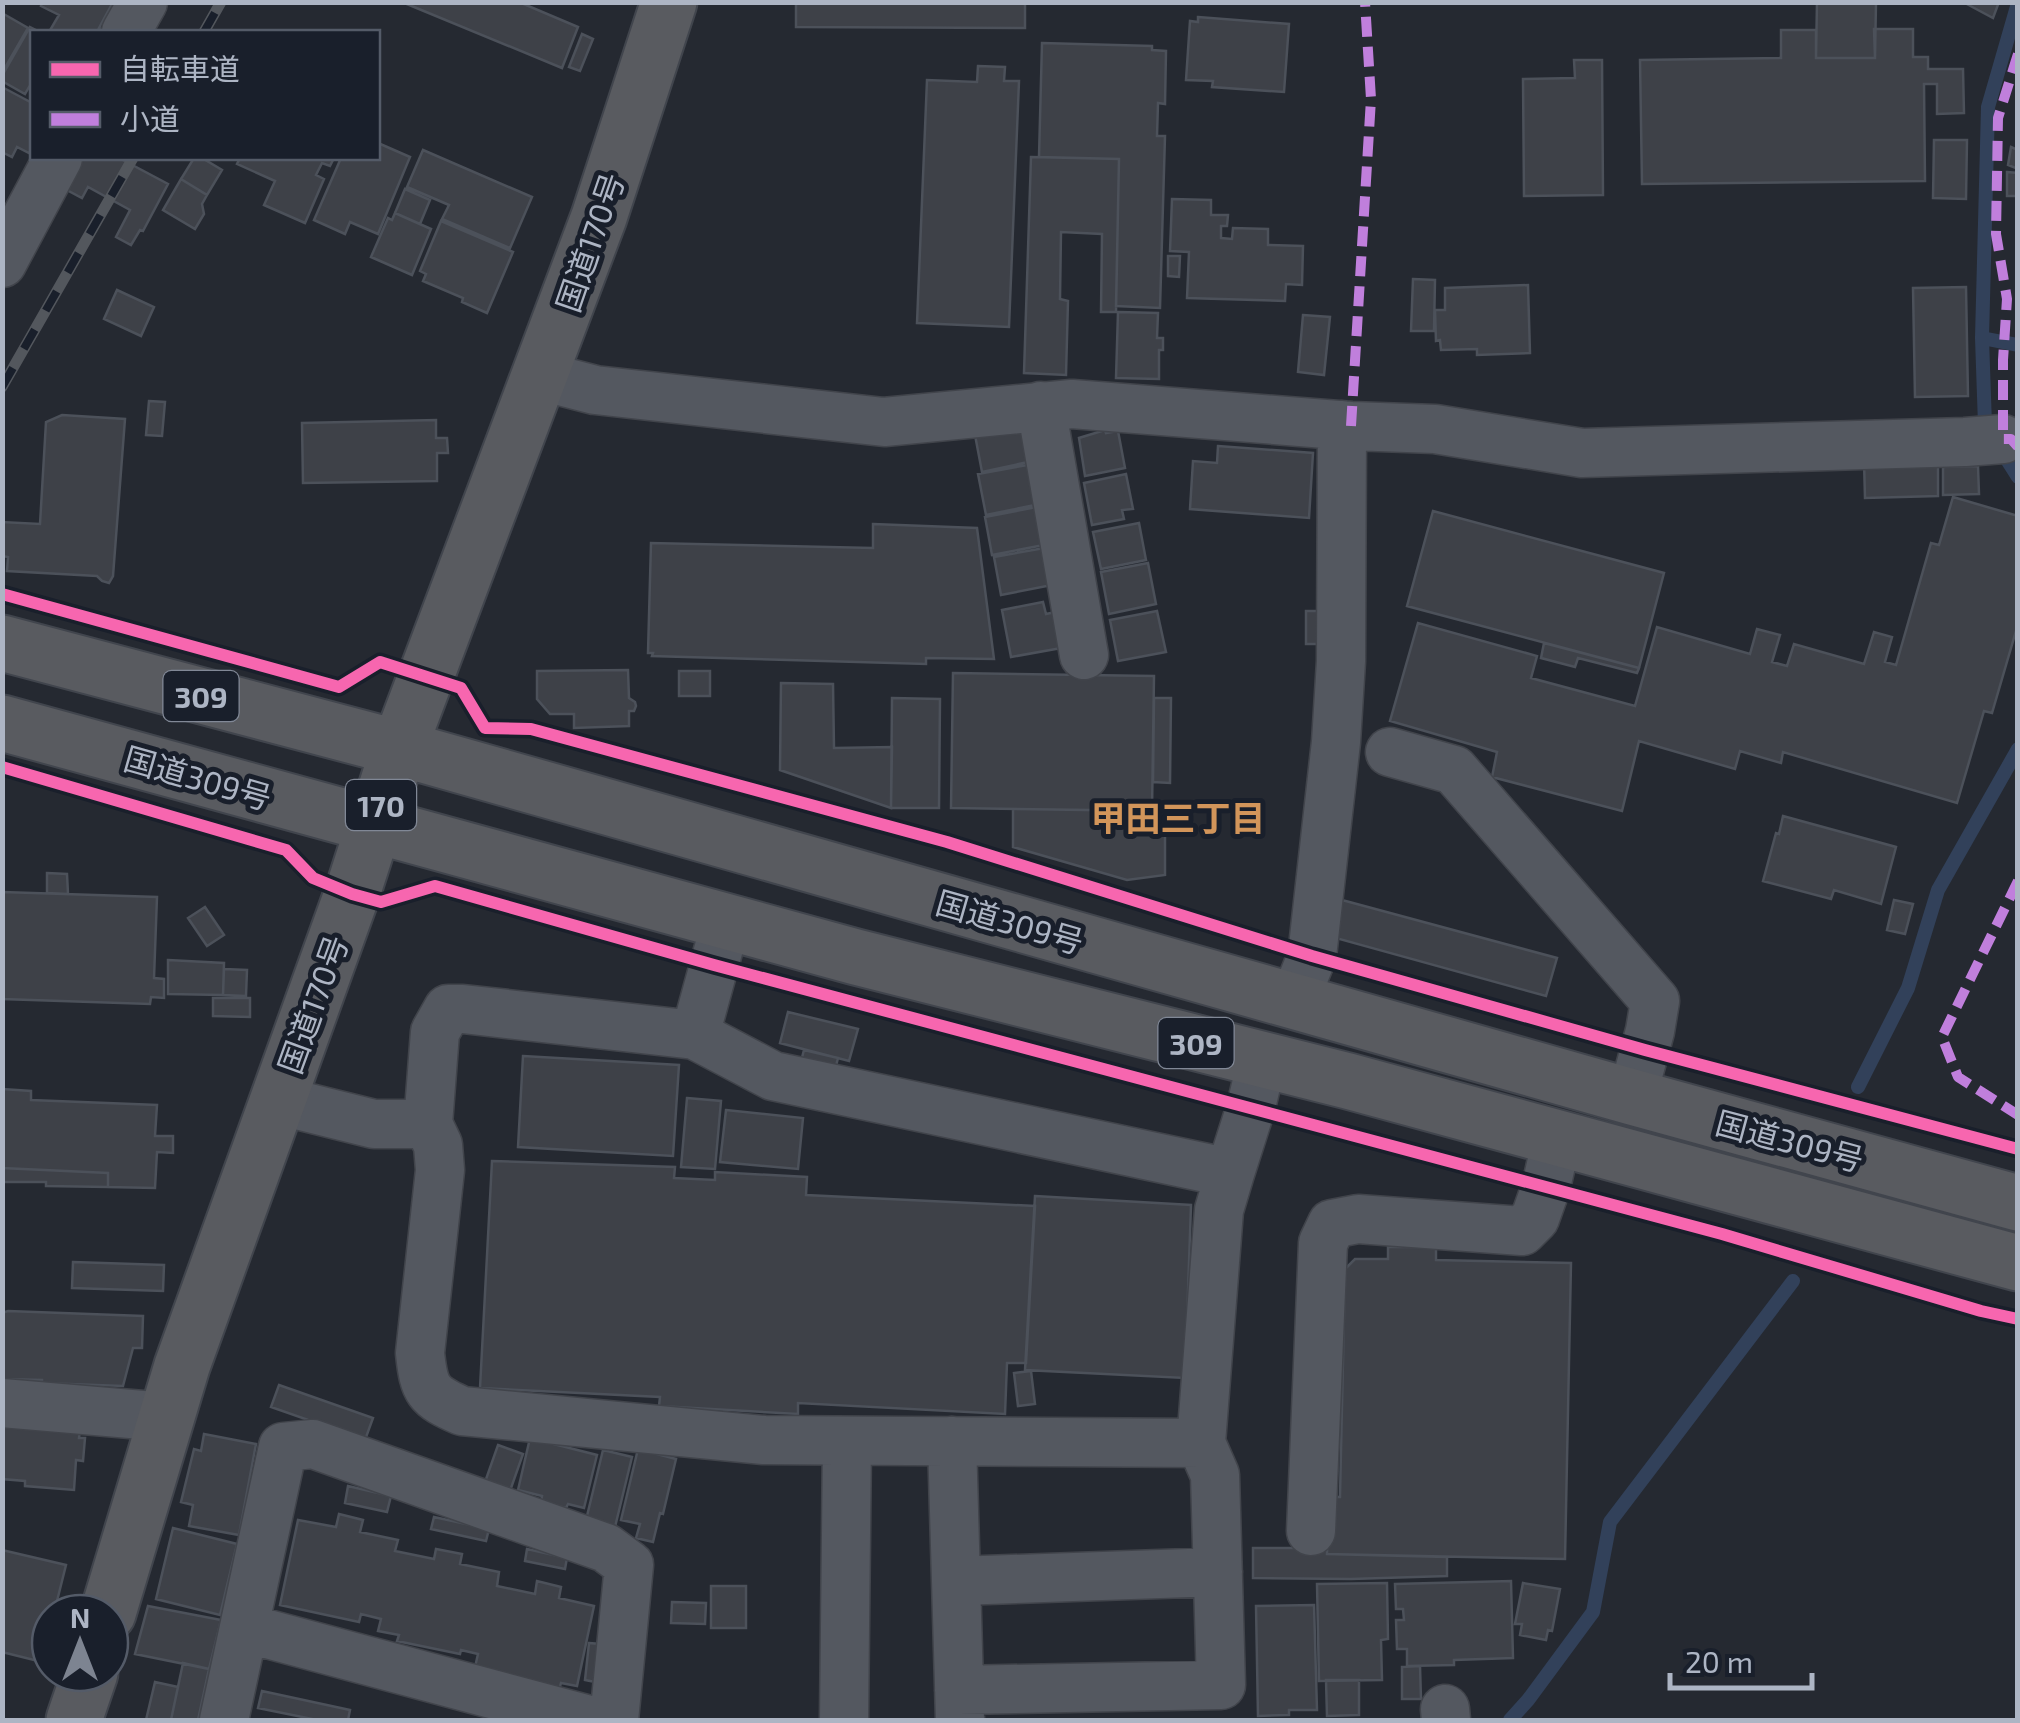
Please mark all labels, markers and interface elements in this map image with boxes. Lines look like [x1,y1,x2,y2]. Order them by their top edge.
legend [30,30,380,160]
text: 自転車道 [120,50,240,86]
text: 小道 [120,100,180,136]
street label: 国道170号 [548,168,630,316]
road number: 309 [164,671,238,721]
street label: 国道309号 [120,738,276,816]
road number: 170 [346,780,416,830]
district label: 甲田三丁目 [1090,796,1266,838]
street label: 国道309号 [932,882,1088,960]
street label: 国道170号 [269,930,355,1078]
road number: 309 [1158,1018,1234,1068]
street label: 国道309号 [1712,1102,1868,1178]
north arrow [30,1593,130,1693]
text: N [70,1600,90,1634]
scale bar [1670,1628,1812,1690]
text: 20 m [1685,1643,1753,1679]

